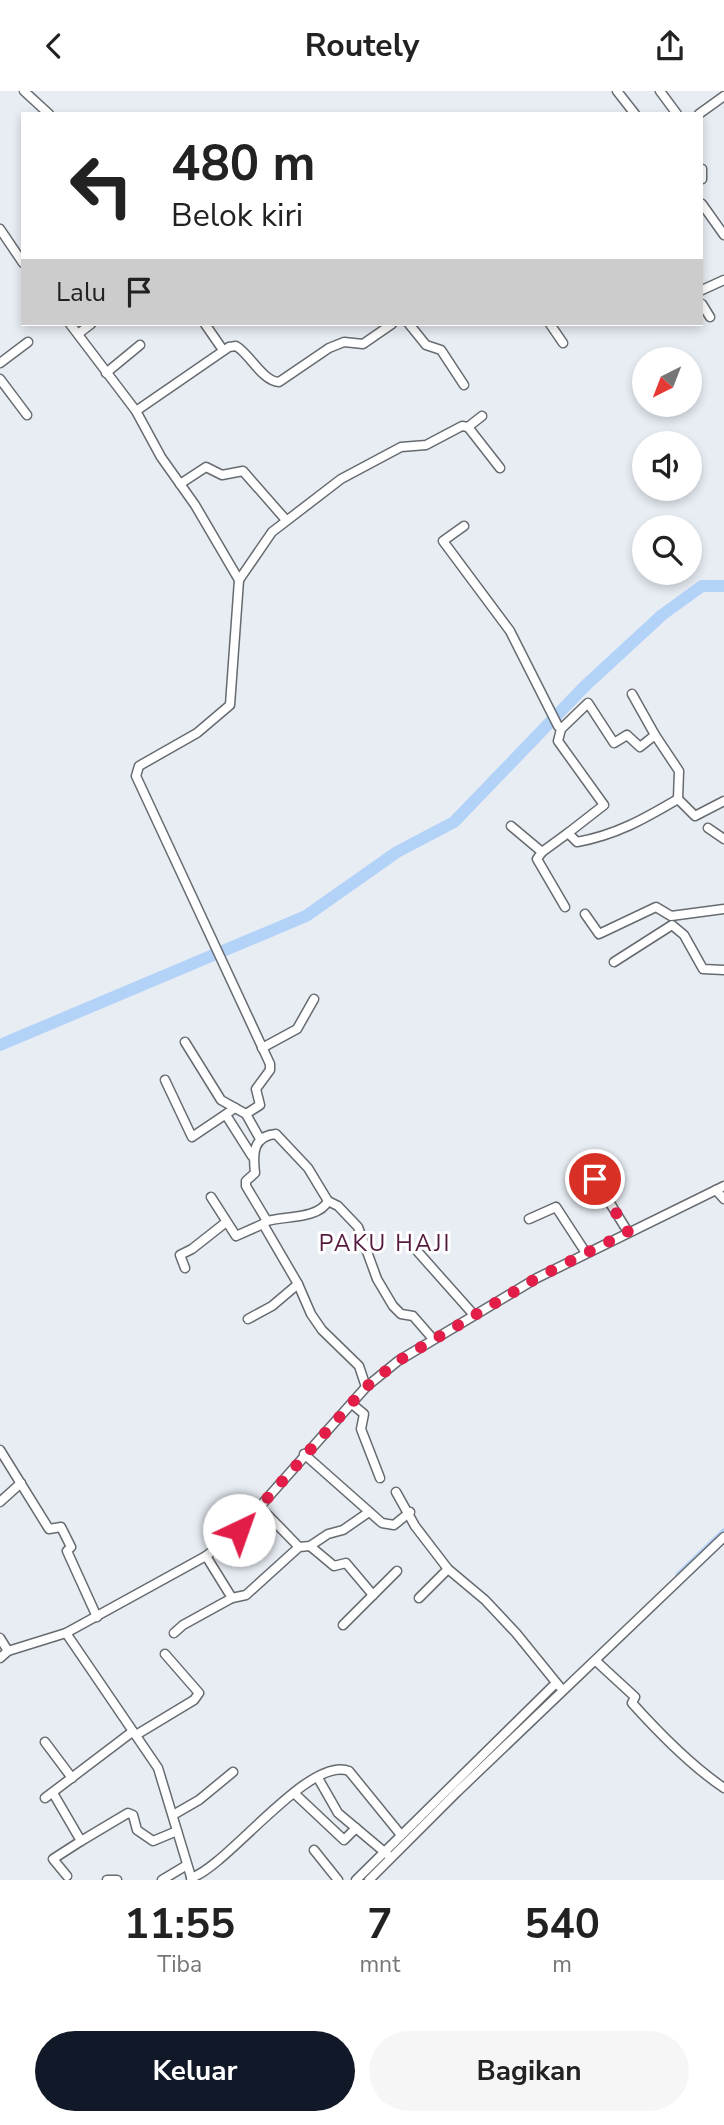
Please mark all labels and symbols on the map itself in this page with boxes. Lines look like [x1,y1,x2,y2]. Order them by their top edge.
north arrow [632,347,702,417]
pin [565,1149,625,1209]
district label: PAKU HAJI [319,1228,451,1259]
position arrow [202,1493,276,1567]

